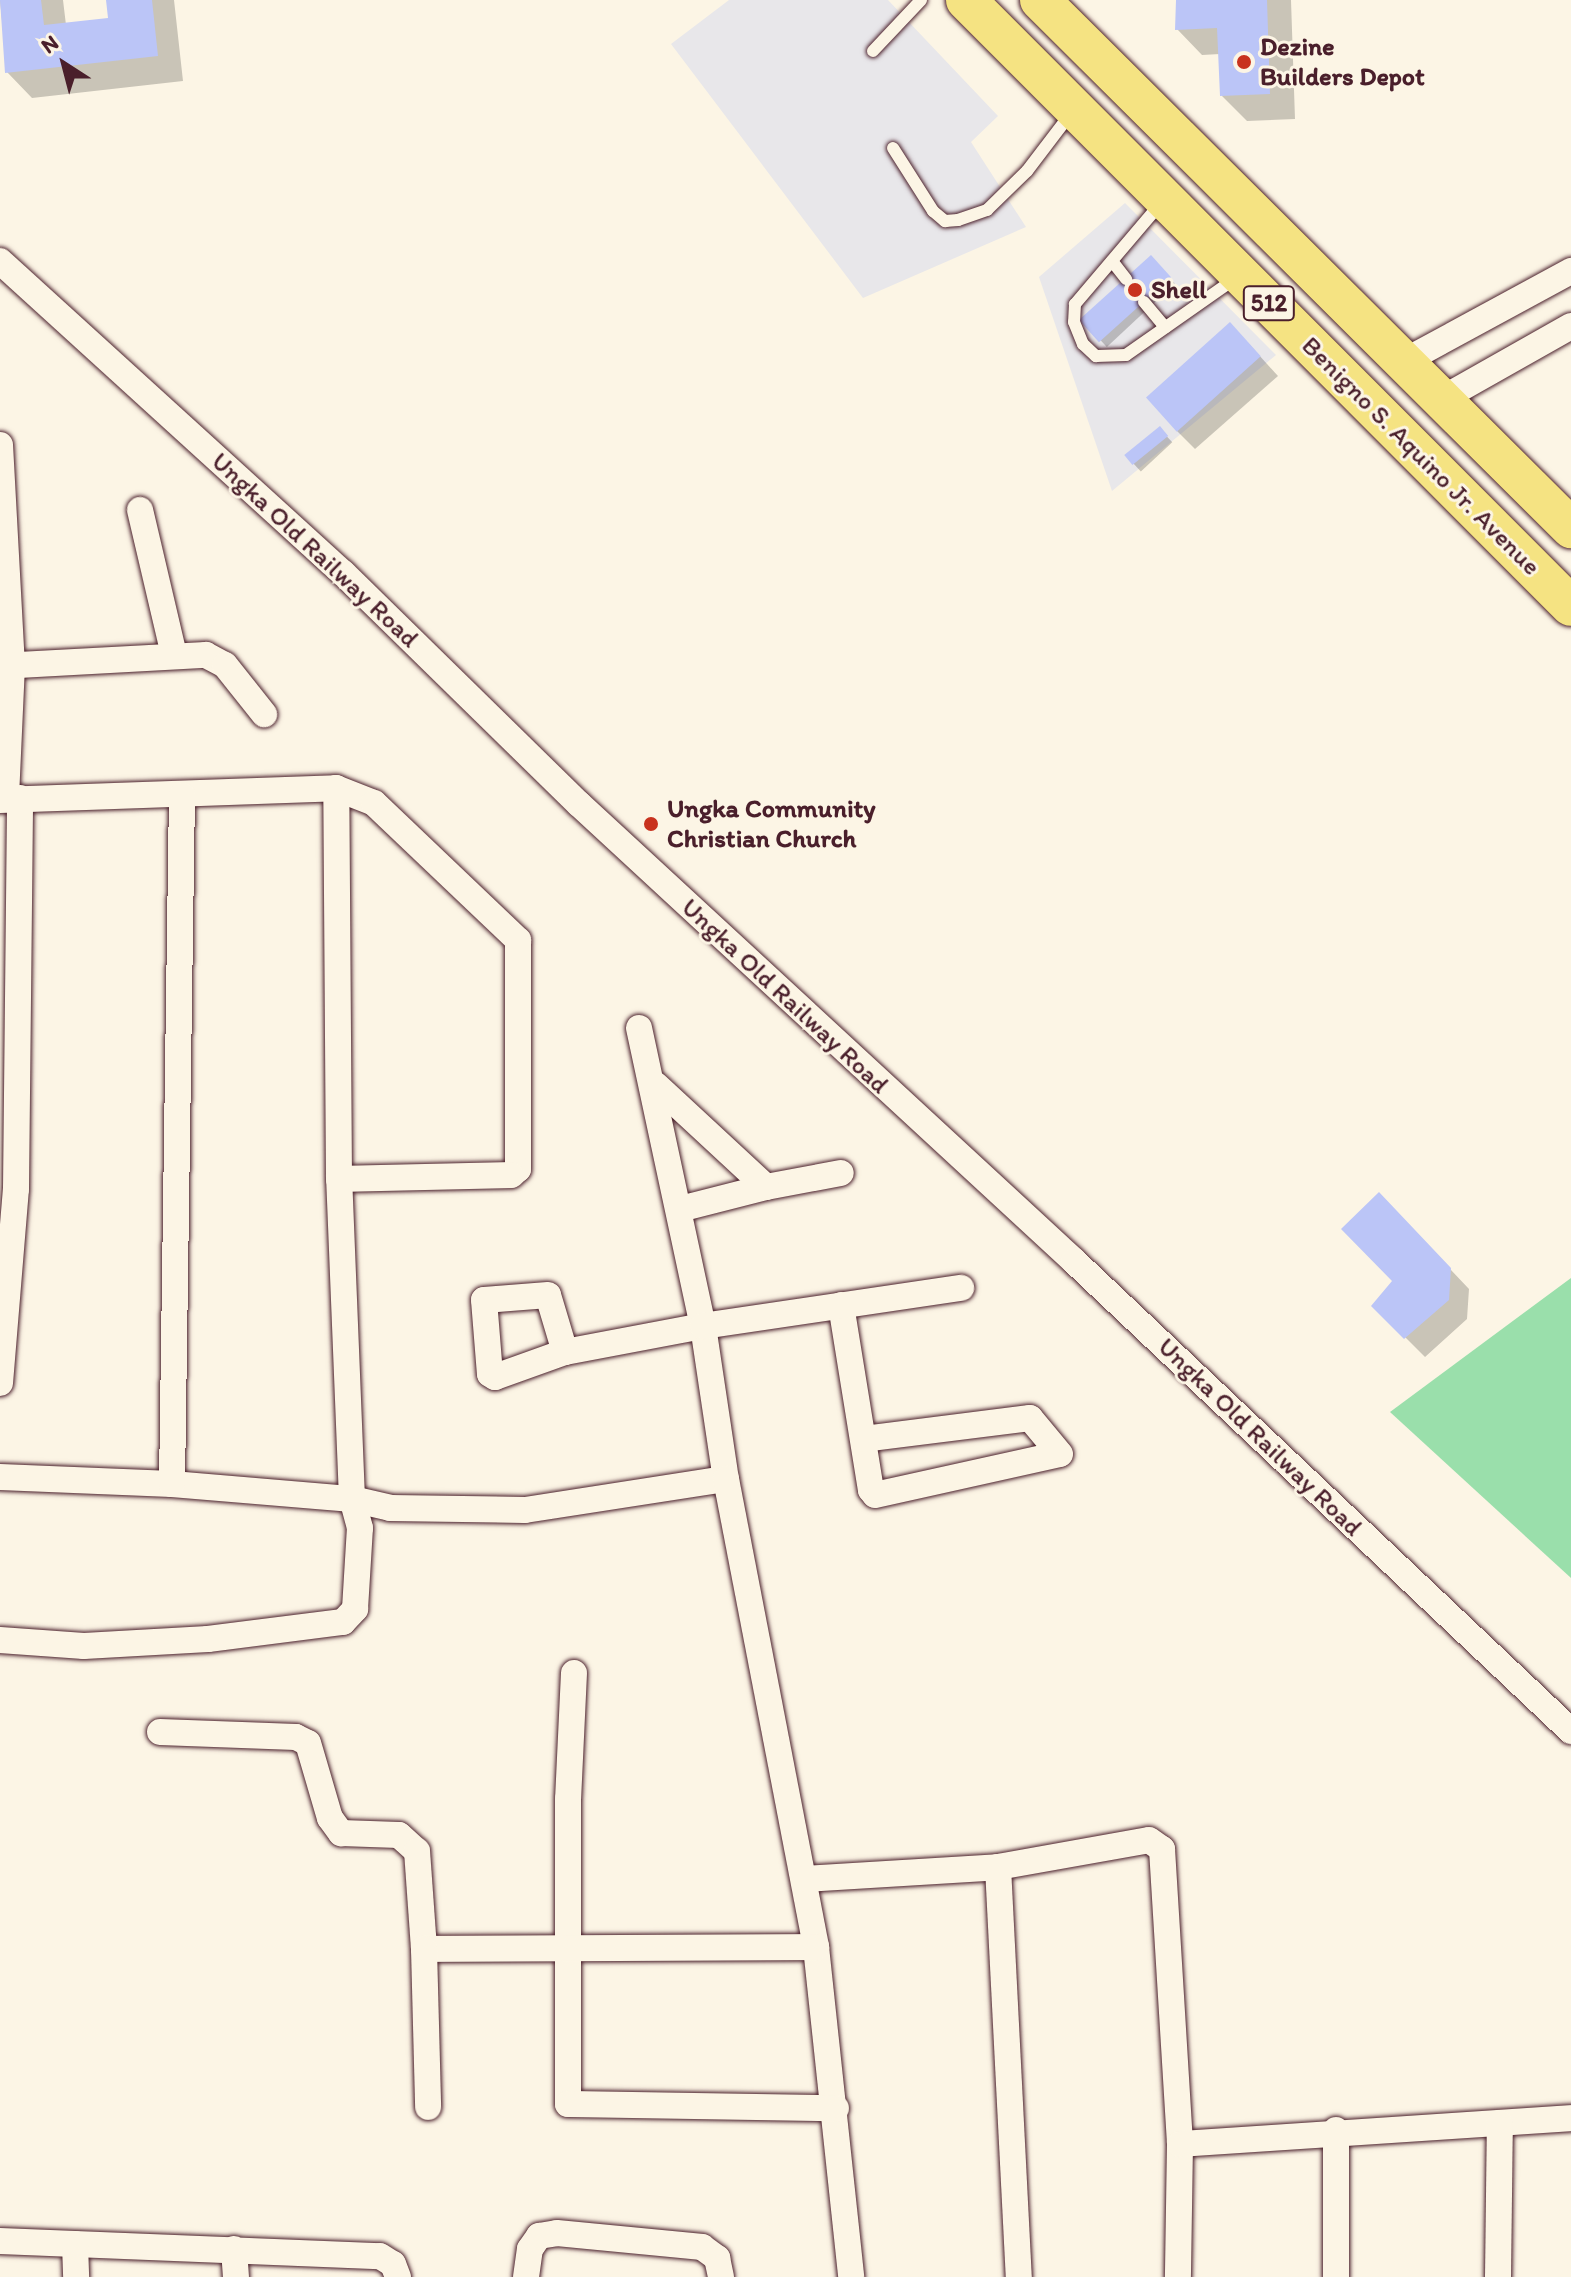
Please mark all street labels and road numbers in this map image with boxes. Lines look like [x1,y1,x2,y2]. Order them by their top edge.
road number: 512 [1241,283,1297,323]
street label: Benigno S. Aquino Jr. Avenue [1295,330,1547,582]
street label: Ungka Old Railway Road [205,446,425,654]
street label: Ungka Old Railway Road [675,892,895,1100]
street label: Ungka Old Railway Road [1151,1331,1369,1543]

